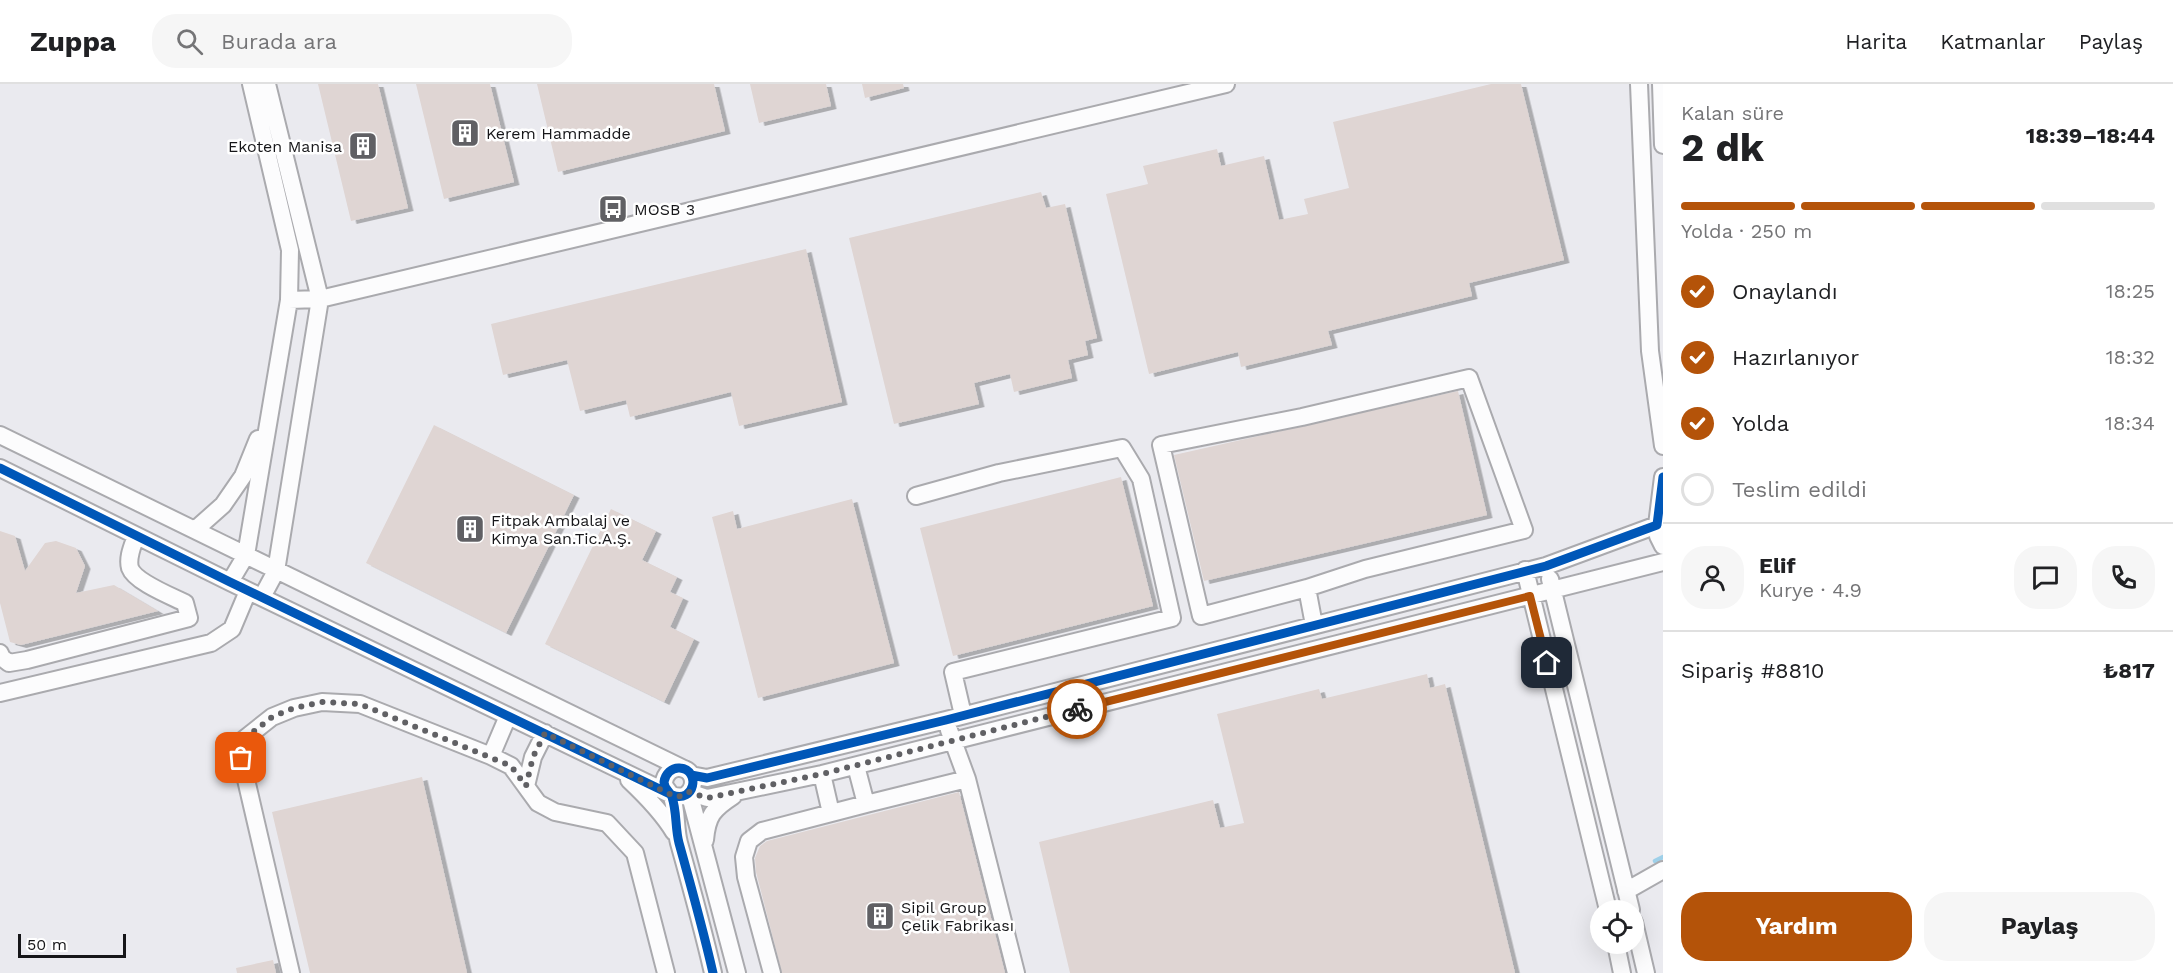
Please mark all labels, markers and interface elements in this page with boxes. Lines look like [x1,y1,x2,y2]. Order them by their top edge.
search box [152,14,572,68]
text: Zuppa [30,25,116,58]
icon: search [173,25,206,58]
text: Burada ara [221,29,337,54]
text: Harita [1845,29,1907,54]
text: Katmanlar [1940,29,2046,54]
text: Paylaş [2079,29,2143,54]
text: Kalan süre [1681,101,1784,125]
building icon: Kerem Hammadde [449,117,481,149]
text: 18:39–18:44 [2026,123,2155,148]
place label: Kerem Hammadde [486,124,631,143]
text: 2 dk [1681,125,1764,170]
building icon: Ekoten Manisa [347,130,379,162]
place label: Ekoten Manisa [228,137,342,156]
bus stop icon: MOSB 3 [597,193,629,225]
place label: MOSB 3 [634,200,695,219]
text: Yolda · 250 m [1681,219,1812,243]
icon: check [1681,275,1714,308]
text: Onaylandı [1732,279,1838,304]
text: 18:25 [2106,279,2155,303]
icon: check [1681,341,1714,374]
text: Hazırlanıyor [1732,345,1859,370]
text: 18:32 [2106,345,2155,369]
icon: check [1681,407,1714,440]
text: Yolda [1732,411,1789,436]
text: 18:34 [2105,411,2155,435]
text: Teslim edildi [1732,477,1867,502]
place label: Fitpak Ambalaj ve Kimya San.Tic.A.Ş. [491,511,631,548]
building icon: Fitpak Ambalaj ve Kimya San.Tic.A.Ş. [454,513,486,545]
button: person [1681,546,1744,609]
button: chat [2014,546,2077,609]
button: phone [2092,546,2155,609]
text: Elif [1759,553,1796,578]
text: Kurye · 4.9 [1759,578,1862,602]
pin [1521,637,1572,688]
icon: home [1530,646,1563,679]
text: Sipariş #8810 [1681,658,1824,683]
text: ₺817 [2103,658,2155,683]
courier [1047,679,1107,739]
icon: bike [1061,693,1094,726]
pin [215,732,266,783]
icon: bag [224,741,257,774]
button: Yardım [1681,892,1912,961]
button: Paylaş [1924,892,2155,961]
place label: Sipil Group Çelik Fabrikası [901,898,1014,935]
building icon: Sipil Group Çelik Fabrikası [864,900,896,932]
map controls [1590,900,1644,954]
button: locate [1590,900,1644,954]
scale bar [18,931,126,958]
text: 50 m [27,935,67,954]

